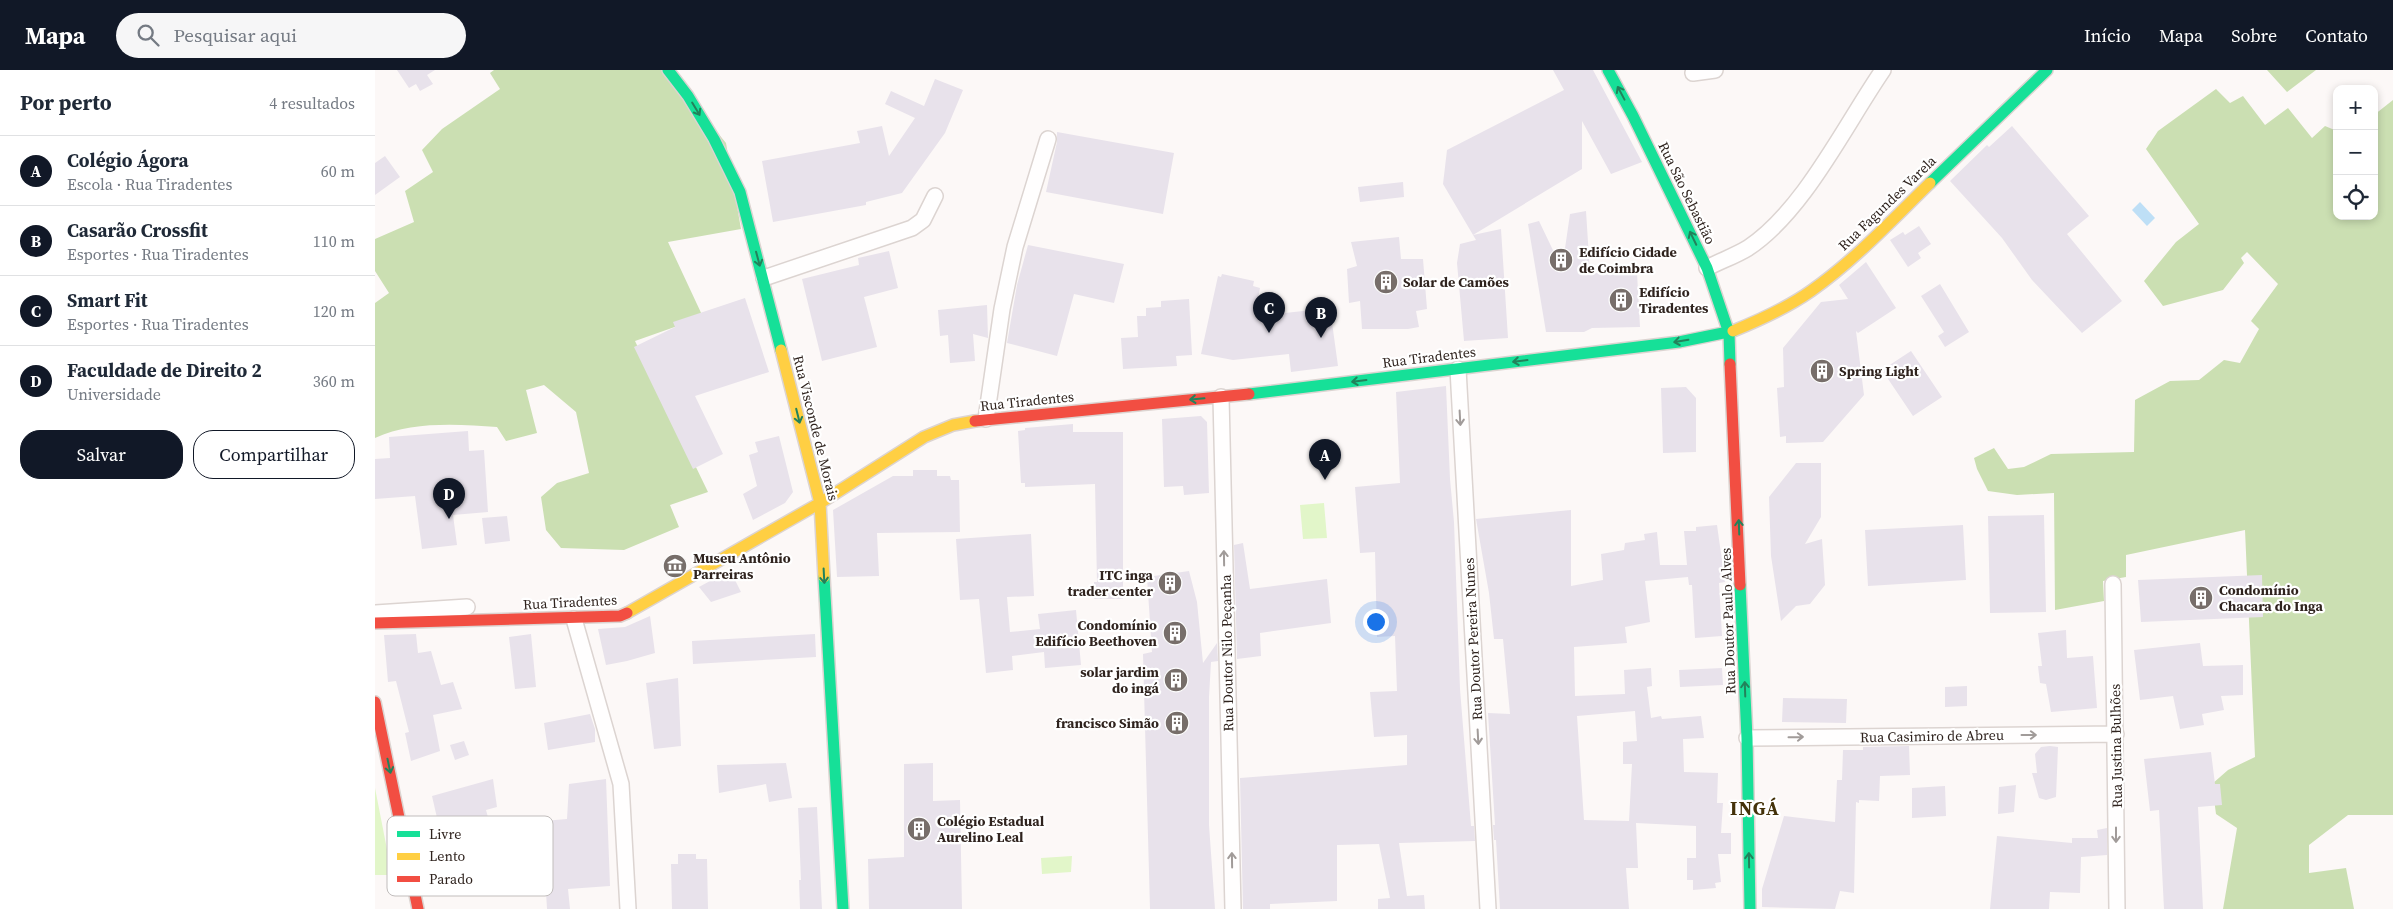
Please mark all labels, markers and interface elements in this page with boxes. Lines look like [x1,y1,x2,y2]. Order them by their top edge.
search box [116,13,466,58]
text: Mapa [25,19,86,52]
icon: search [134,21,162,49]
text: Pesquisar aqui [174,22,297,48]
text: Início [2084,23,2131,48]
text: Mapa [2159,23,2203,48]
text: Sobre [2231,23,2277,48]
text: Contato [2305,23,2368,48]
map controls [2333,85,2378,220]
button: + [2333,85,2378,130]
one-way arrow [1615,86,1625,101]
text: Por perto [20,88,112,117]
text: 4 resultados [269,92,355,114]
one-way arrow [692,102,702,116]
button: − [2333,130,2378,175]
street label: Rua São Sebastião [1654,138,1721,248]
text: Colégio Ágora [67,147,189,173]
street label: Rua Fagundes Varela [1834,150,1941,255]
text: A [31,160,41,182]
text: 60 m [321,160,355,182]
text: Escola · Rua Tiradentes [67,173,232,195]
button: locate [2333,175,2378,220]
text: Casarão Crossfit [67,217,208,243]
text: B [31,230,41,252]
text: 110 m [313,230,355,252]
one-way arrow [1687,231,1697,246]
place label: Edifício Cidade de Coimbra [1579,242,1677,278]
text: Esportes · Rua Tiradentes [67,243,249,265]
building icon: Edifício Cidade de Coimbra [1548,247,1574,273]
one-way arrow [754,250,764,266]
building icon: Solar de Camões [1373,269,1399,295]
place label: Solar de Camões [1403,272,1509,292]
place label: Edifício Tiradentes [1639,282,1709,318]
text: Smart Fit [67,287,148,313]
building icon: Edifício Tiradentes [1608,287,1634,313]
pin: C [1253,292,1285,333]
pin: B [1305,297,1337,338]
text: C [31,300,41,322]
text: 120 m [313,300,355,322]
text: Esportes · Rua Tiradentes [67,313,249,335]
one-way arrow [1674,337,1690,347]
street label: Rua Tiradentes [1381,341,1477,373]
street label: Rua Visconde de Morais [788,353,844,503]
one-way arrow [1512,356,1528,366]
text: Faculdade de Direito 2 [67,357,262,383]
building icon: Spring Light [1809,358,1835,384]
place label: Spring Light [1839,361,1920,381]
text: D [30,370,42,392]
text: 360 m [313,370,355,392]
one-way arrow [1351,376,1367,386]
text: Universidade [67,383,161,405]
street label: Rua Tiradentes [979,386,1075,416]
one-way arrow [1190,394,1206,404]
one-way arrow [794,408,803,424]
one-way arrow [1456,410,1465,426]
button: Salvar [20,430,183,479]
button: Compartilhar [193,430,355,479]
pin: A [1309,439,1341,480]
pin: D [433,478,465,519]
one-way arrow [1735,519,1744,535]
street label: Rua Doutor Paulo Alves [1715,547,1741,695]
place label: Museu Antônio Parreiras [693,548,791,584]
one-way arrow [1220,550,1229,566]
museum icon: Museu Antônio Parreiras [662,553,688,579]
street label: Rua Doutor Pereira Nunes [1459,557,1487,721]
place label: ITC inga trader center [1068,565,1154,601]
one-way arrow [820,568,829,584]
building icon: ITC inga trader center [1157,570,1183,596]
street label: Rua Doutor Nilo Peçanha [1216,573,1238,732]
place label: Condomínio Chacara do Inga [2219,580,2323,616]
building icon: Condomínio Chacara do Inga [2188,585,2214,611]
street label: Rua Tiradentes [523,590,617,614]
your location [1363,609,1389,635]
place label: Condomínio Edifício Beethoven [1035,615,1157,651]
building icon: Condomínio Edifício Beethoven [1162,620,1188,646]
place label: solar jardim do ingá [1080,662,1160,698]
building icon: solar jardim do ingá [1163,667,1189,693]
one-way arrow [1741,681,1750,697]
street label: Rua Justina Bulhões [2105,684,2127,808]
building icon: francisco Simão [1164,710,1190,736]
place label: francisco Simão [1056,713,1159,733]
street label: Rua Casimiro de Abreu [1860,725,2004,747]
one-way arrow [1474,729,1483,745]
one-way arrow [2020,730,2036,740]
one-way arrow [1788,732,1804,742]
one-way arrow [384,758,394,774]
district label: INGÁ [1730,795,1780,821]
place label: Colégio Estadual Aurelino Leal [937,811,1045,847]
legend [387,816,553,896]
building icon: Colégio Estadual Aurelino Leal [906,816,932,842]
text: Livre [429,824,461,844]
one-way arrow [2111,826,2121,843]
text: Lento [429,846,465,866]
one-way arrow [1227,853,1236,869]
one-way arrow [1744,853,1754,869]
text: Parado [429,869,473,889]

